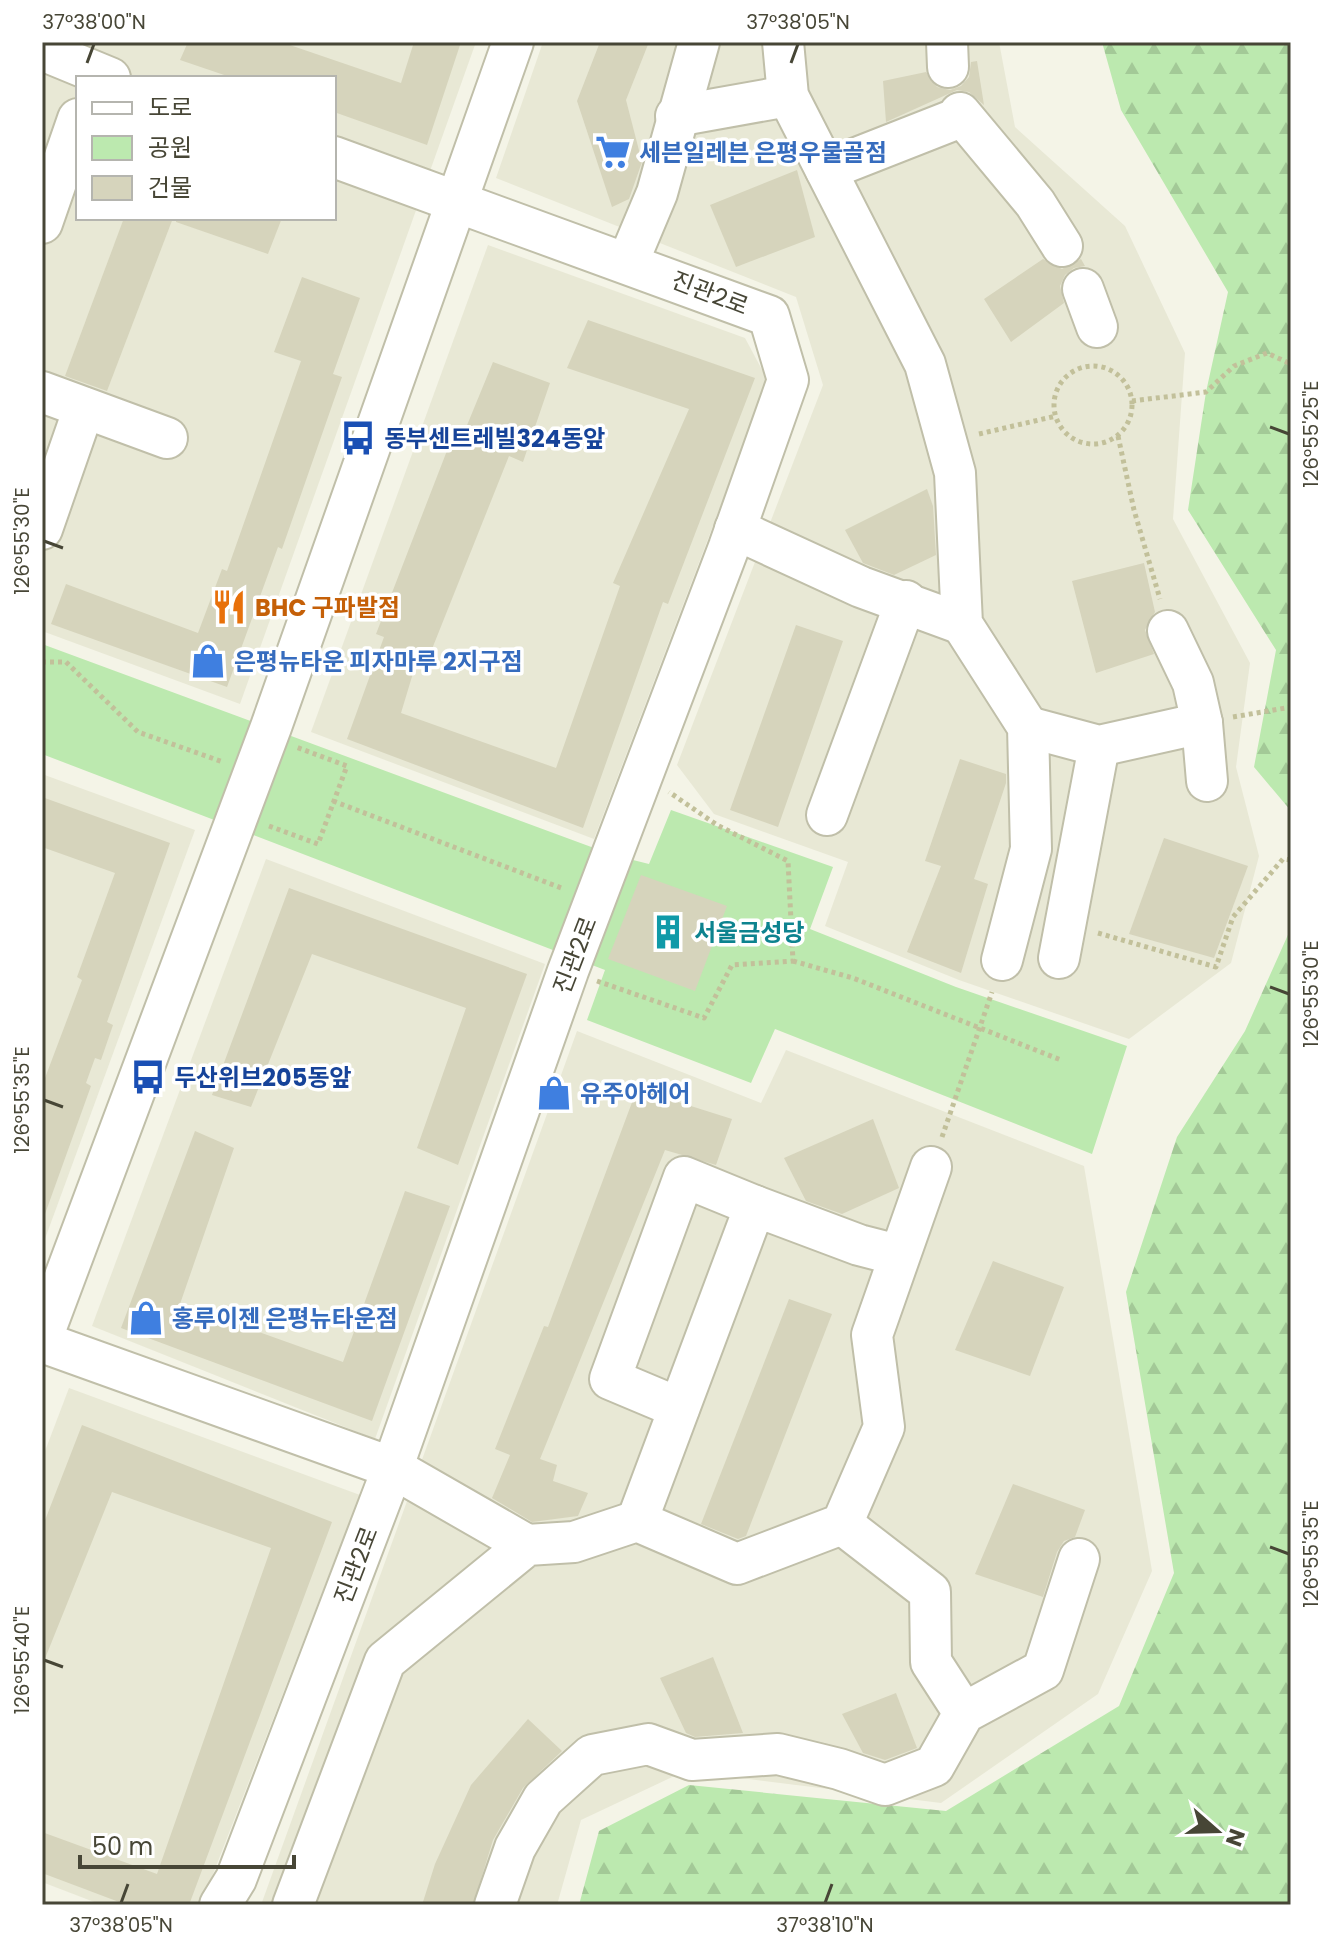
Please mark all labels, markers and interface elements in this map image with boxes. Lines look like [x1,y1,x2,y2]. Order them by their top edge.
text: 37°38'00"N [42,8,146,36]
text: 37°38'05"N [746,8,850,36]
legend [76,76,336,220]
text: 도로 [148,91,192,124]
text: 공원 [148,131,192,164]
supermarket icon: 세븐일레븐 은평우물골점 [594,133,632,171]
place label: 세븐일레븐 은평우물골점 [639,136,887,169]
text: 건물 [148,171,192,204]
street label: 진관2로 [667,263,753,323]
text: 126°55'25"E [1297,380,1325,488]
bus stop icon: 동부센트레빌324동앞 [339,419,377,457]
place label: 동부센트레빌324동앞 [384,422,605,455]
text: 126°55'30"E [8,487,36,595]
restaurant icon: BHC 구파발점 [210,588,248,626]
place label: BHC 구파발점 [255,591,400,624]
shop icon: 은평뉴타운 피자마루 2지구점 [189,642,227,680]
place label: 은평뉴타운 피자마루 2지구점 [234,645,523,678]
street label: 진관2로 [545,912,605,998]
building icon: 서울금성당 [649,913,687,951]
place label: 서울금성당 [694,916,804,949]
text: 126°55'30"E [1297,940,1325,1048]
text: 126°55'35"E [8,1046,36,1154]
bus stop icon: 두산위브205동앞 [129,1058,167,1096]
place label: 두산위브205동앞 [174,1061,351,1094]
shop icon: 유주아헤어 [535,1074,573,1112]
place label: 유주아헤어 [580,1077,690,1110]
shop icon: 홍루이젠 은평뉴타운점 [127,1299,165,1337]
place label: 홍루이젠 은평뉴타운점 [172,1302,398,1335]
text: 126°55'35"E [1297,1500,1325,1608]
street label: 진관2로 [326,1522,386,1608]
text: 126°55'40"E [8,1606,36,1714]
north arrow [1177,1791,1257,1871]
scale bar [80,1819,294,1869]
text: N [1218,1825,1253,1851]
text: 50 m [92,1830,153,1863]
text: 37°38'05"N [69,1911,173,1939]
text: 37°38'10"N [776,1911,874,1939]

